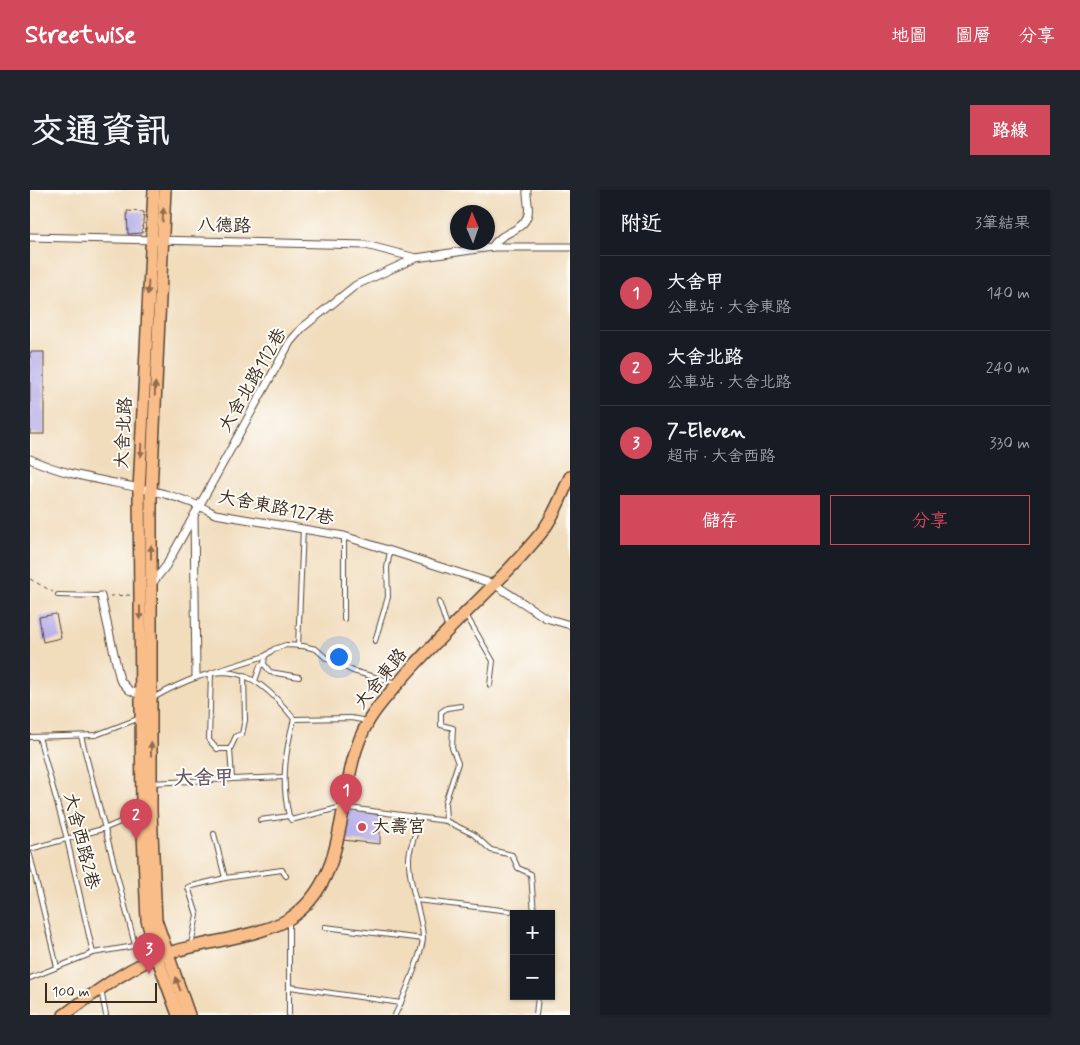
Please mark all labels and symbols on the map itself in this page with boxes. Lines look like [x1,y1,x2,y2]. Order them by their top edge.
north arrow [450,205,495,250]
one-way arrow [160,206,168,222]
street label: 八德路 [197,214,251,238]
one-way arrow [144,280,152,296]
street label: 大舍北路112巷 [213,324,293,436]
one-way arrow [152,381,160,397]
street label: 大舍北路 [110,396,138,470]
one-way arrow [137,442,145,458]
street label: 大舍東路127巷 [216,485,336,531]
one-way arrow [147,543,155,559]
one-way arrow [136,605,144,621]
street label: 大舍東路 [349,643,413,715]
your location [326,644,352,670]
one-way arrow [147,741,155,757]
district label: 大舍甲 [174,765,234,792]
pin: 1 [330,774,362,815]
street label: 大舍西路2巷 [57,790,105,892]
pin: 2 [120,799,152,840]
place label: 大壽宮 [372,815,426,839]
marker: 大壽宮 [356,821,368,833]
pin: 3 [133,933,165,974]
one-way arrow [174,977,181,992]
scale bar [45,980,158,1003]

